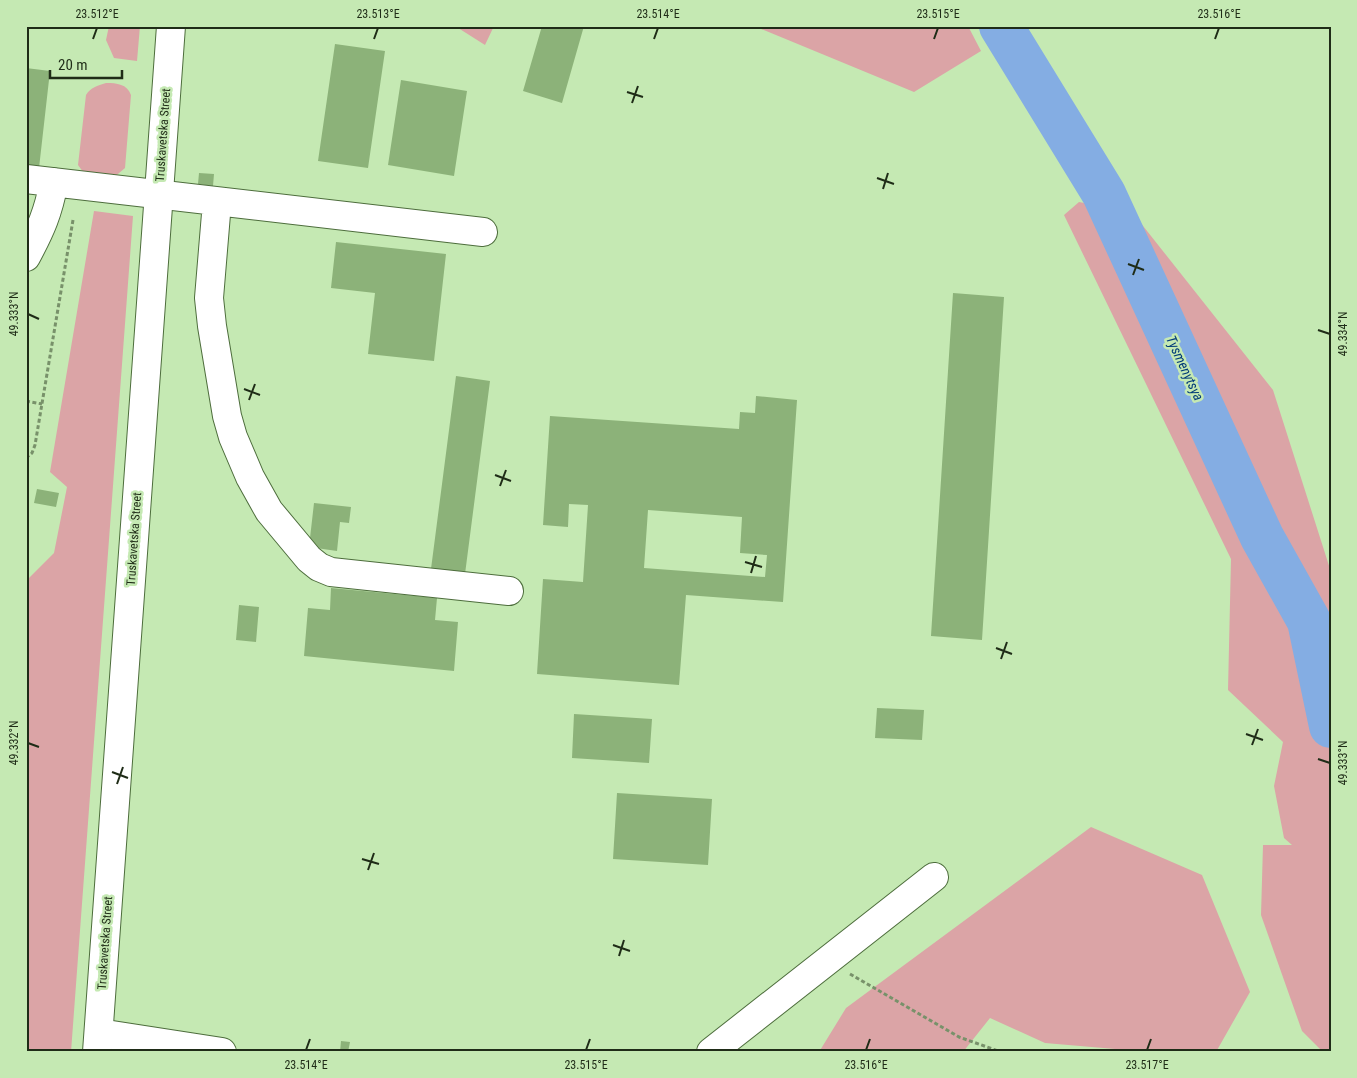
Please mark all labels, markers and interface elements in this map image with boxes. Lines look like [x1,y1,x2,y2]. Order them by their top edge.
text: 23.512°E [75,7,119,21]
text: 23.513°E [356,7,400,21]
text: 23.514°E [636,7,680,21]
text: 23.515°E [916,7,960,21]
text: 23.516°E [1197,7,1241,21]
scale bar [50,48,122,80]
text: 20 m [58,56,88,74]
street label: Truskavetska Street [153,87,173,182]
text: 49.333°N [7,292,21,336]
text: 49.334°N [1336,312,1350,356]
water label: Tysmenytsya [1163,333,1207,403]
street label: Truskavetska Street [124,491,144,586]
text: 49.332°N [7,721,21,765]
text: 49.333°N [1336,741,1350,785]
street label: Truskavetska Street [95,895,115,990]
text: 23.514°E [284,1058,328,1072]
text: 23.515°E [564,1058,608,1072]
text: 23.516°E [844,1058,888,1072]
text: 23.517°E [1125,1058,1169,1072]

